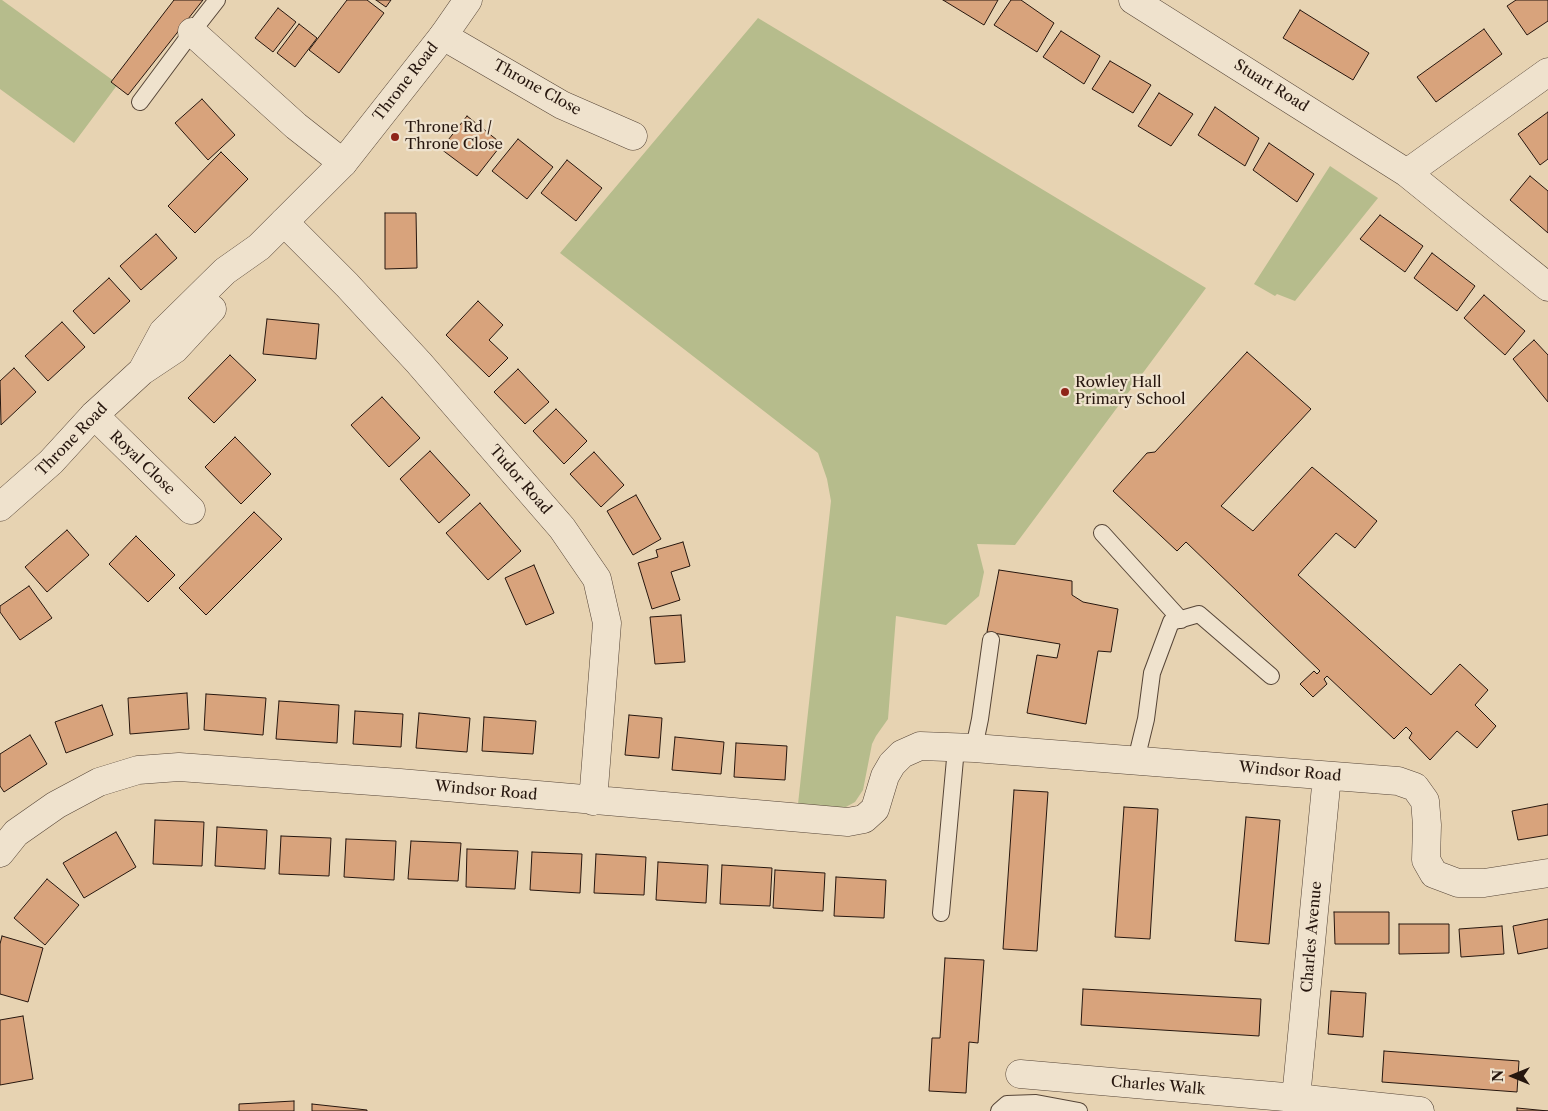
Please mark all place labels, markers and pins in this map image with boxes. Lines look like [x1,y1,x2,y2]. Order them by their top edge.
place label: Throne Rd / Throne Close [405,119,503,154]
marker: Throne Rd / Throne Close [389,131,401,143]
place label: Rowley Hall Primary School [1075,374,1185,409]
marker: Rowley Hall Primary School [1059,386,1071,398]

